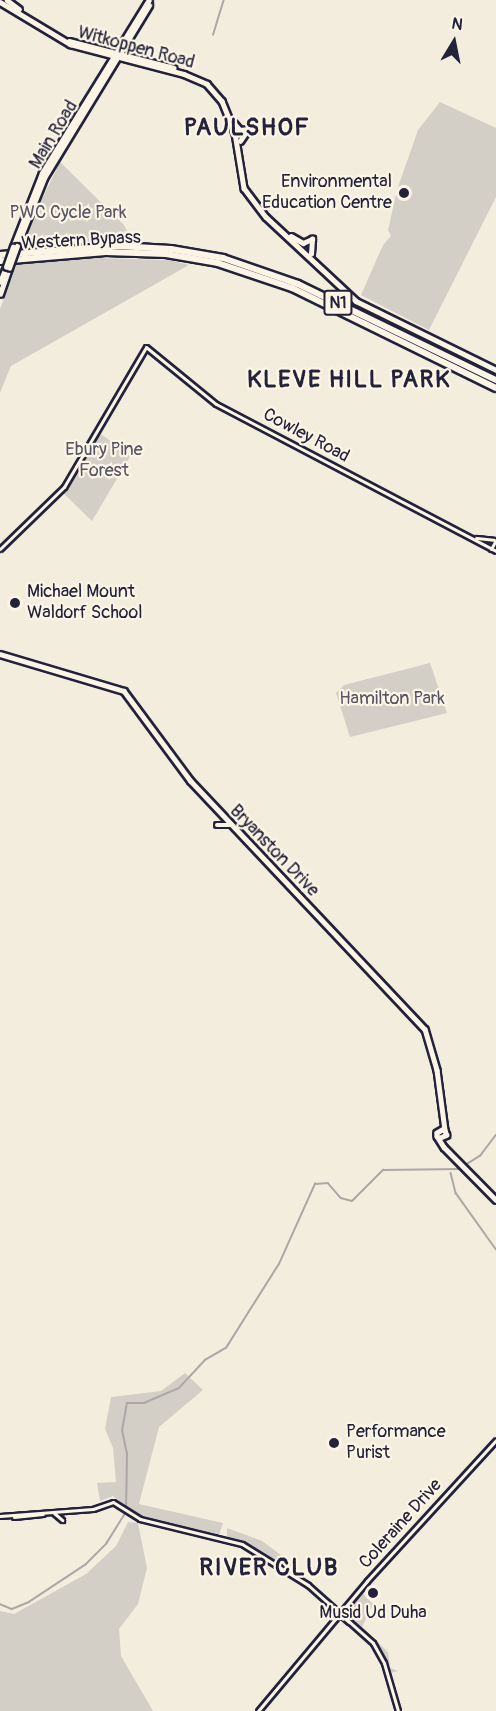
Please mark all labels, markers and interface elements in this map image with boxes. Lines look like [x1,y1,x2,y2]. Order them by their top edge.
north arrow [424,12,484,72]
text: N [450,13,464,35]
street label: Witkoppen Road [75,22,197,74]
street label: Main Road [25,97,83,173]
district label: PAULSHOF [184,114,310,142]
place label: Environmental Education Centre [262,172,392,214]
marker: Environmental Education Centre [397,186,411,200]
park label: PWC Cycle Park [10,202,126,224]
street label: Western Bypass [21,227,141,255]
road number: N1 [323,290,353,316]
district label: KLEVE HILL PARK [247,366,451,394]
street label: Cowley Road [259,404,353,468]
park label: Ebury Pine Forest [65,440,143,482]
place label: Michael Mount Waldorf School [27,582,142,624]
marker: Michael Mount Waldorf School [8,596,22,610]
park label: Hamilton Park [339,688,445,710]
street label: Bryanston Drive [225,801,323,901]
place label: Performance Purist [346,1422,446,1464]
marker: Performance Purist [327,1436,341,1450]
street label: Coleraine Drive [355,1475,447,1573]
district label: RIVER CLUB [199,1554,339,1582]
marker: Musid Ud Duha [366,1586,380,1600]
place label: Musid Ud Duha [319,1602,427,1624]

